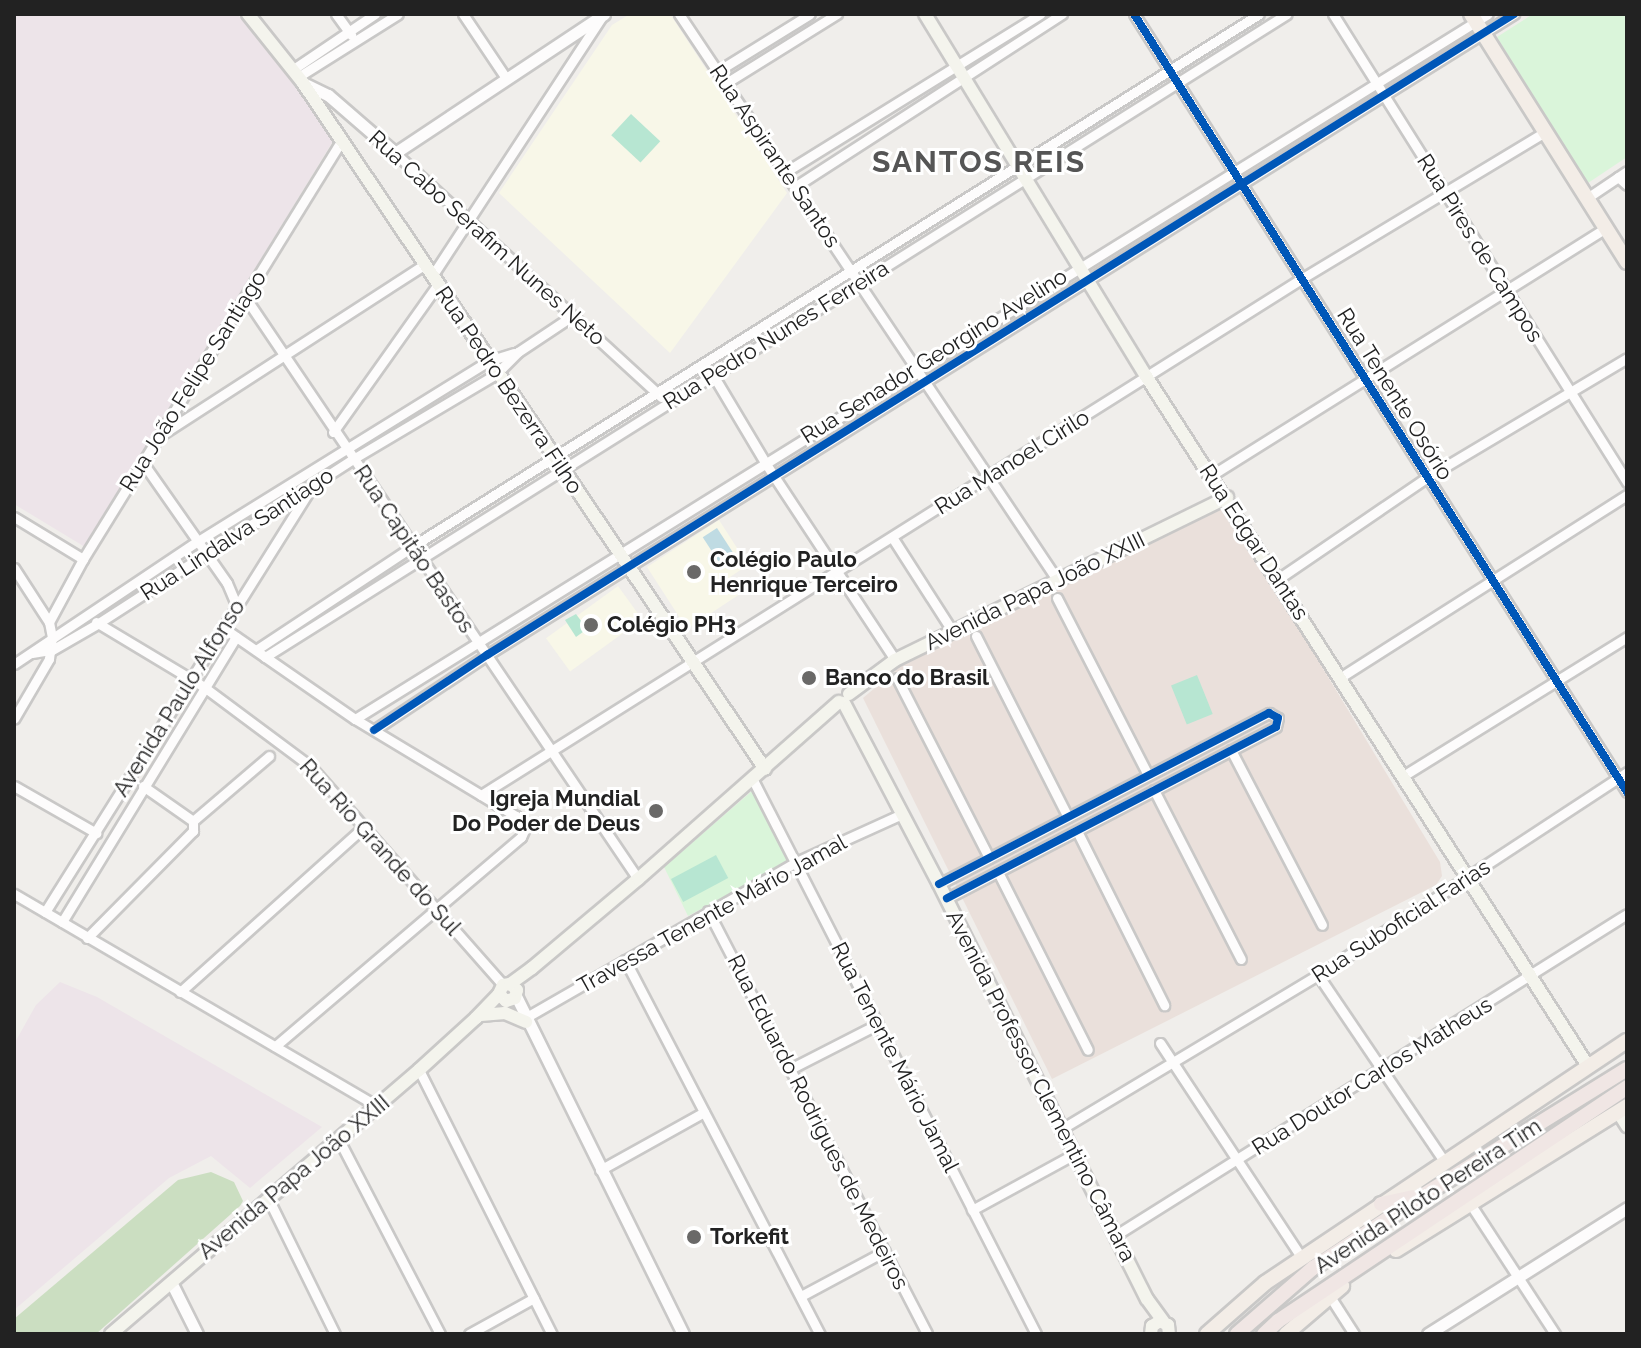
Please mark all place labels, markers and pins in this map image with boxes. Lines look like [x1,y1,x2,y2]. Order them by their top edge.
place label: Colégio Paulo Henrique Terceiro [710,546,899,598]
marker: Colégio Paulo Henrique Terceiro [685,563,703,581]
place label: Colégio PH3 [607,612,736,638]
marker: Colégio PH3 [582,616,600,634]
place label: Banco do Brasil [825,665,989,691]
marker: Banco do Brasil [800,669,818,687]
place label: Igreja Mundial Do Poder de Deus [452,785,640,836]
marker: Igreja Mundial Do Poder de Deus [647,802,665,820]
place label: Torkefit [710,1224,789,1250]
marker: Torkefit [685,1228,703,1246]

